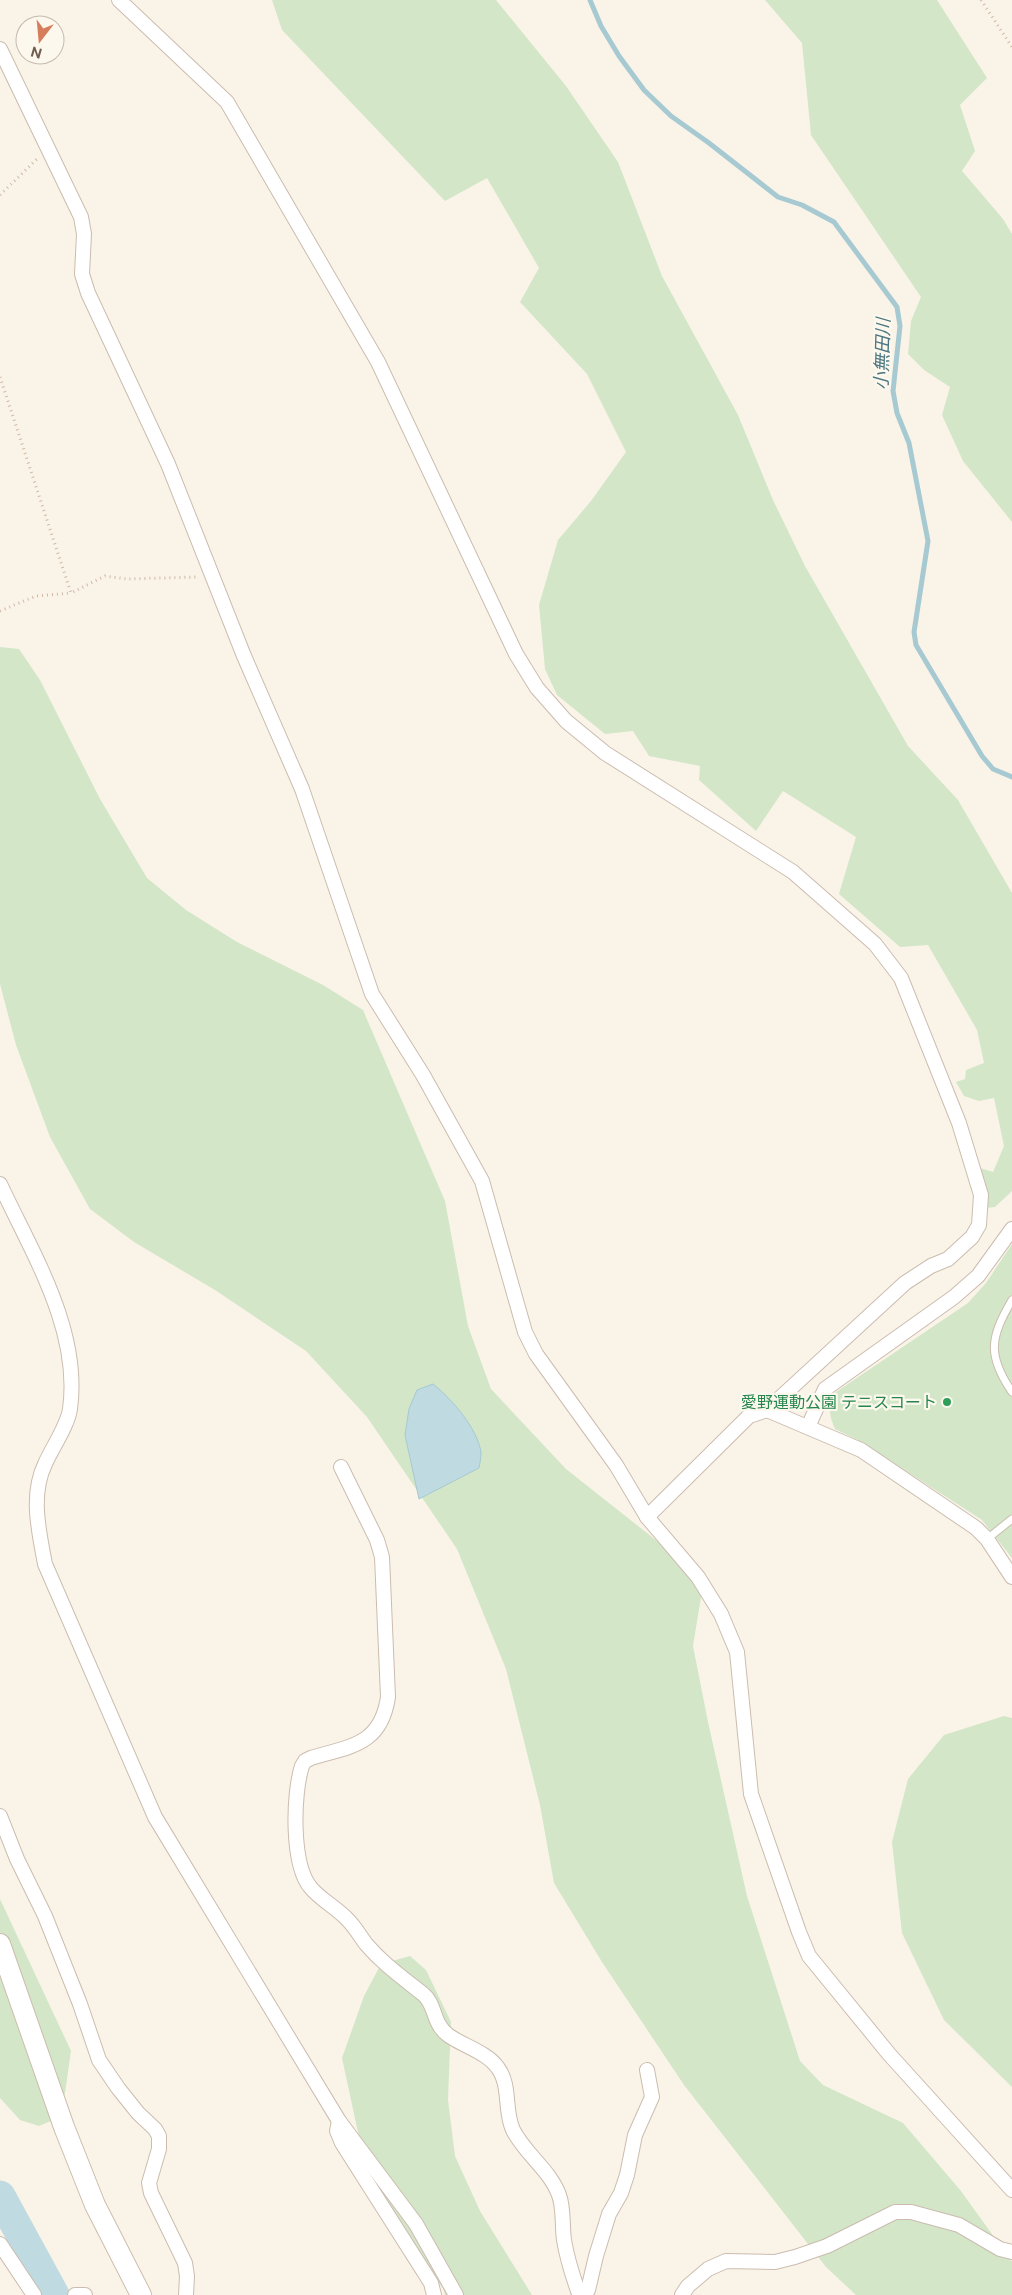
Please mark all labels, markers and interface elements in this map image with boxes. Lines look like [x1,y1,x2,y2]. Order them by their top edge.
north arrow [15,15,65,65]
text: N [29,43,44,62]
water label: 小無田川 [870,316,894,390]
place label: 愛野運動公園 テニスコート [741,1393,937,1412]
marker: 愛野運動公園 テニスコート [941,1396,953,1408]

